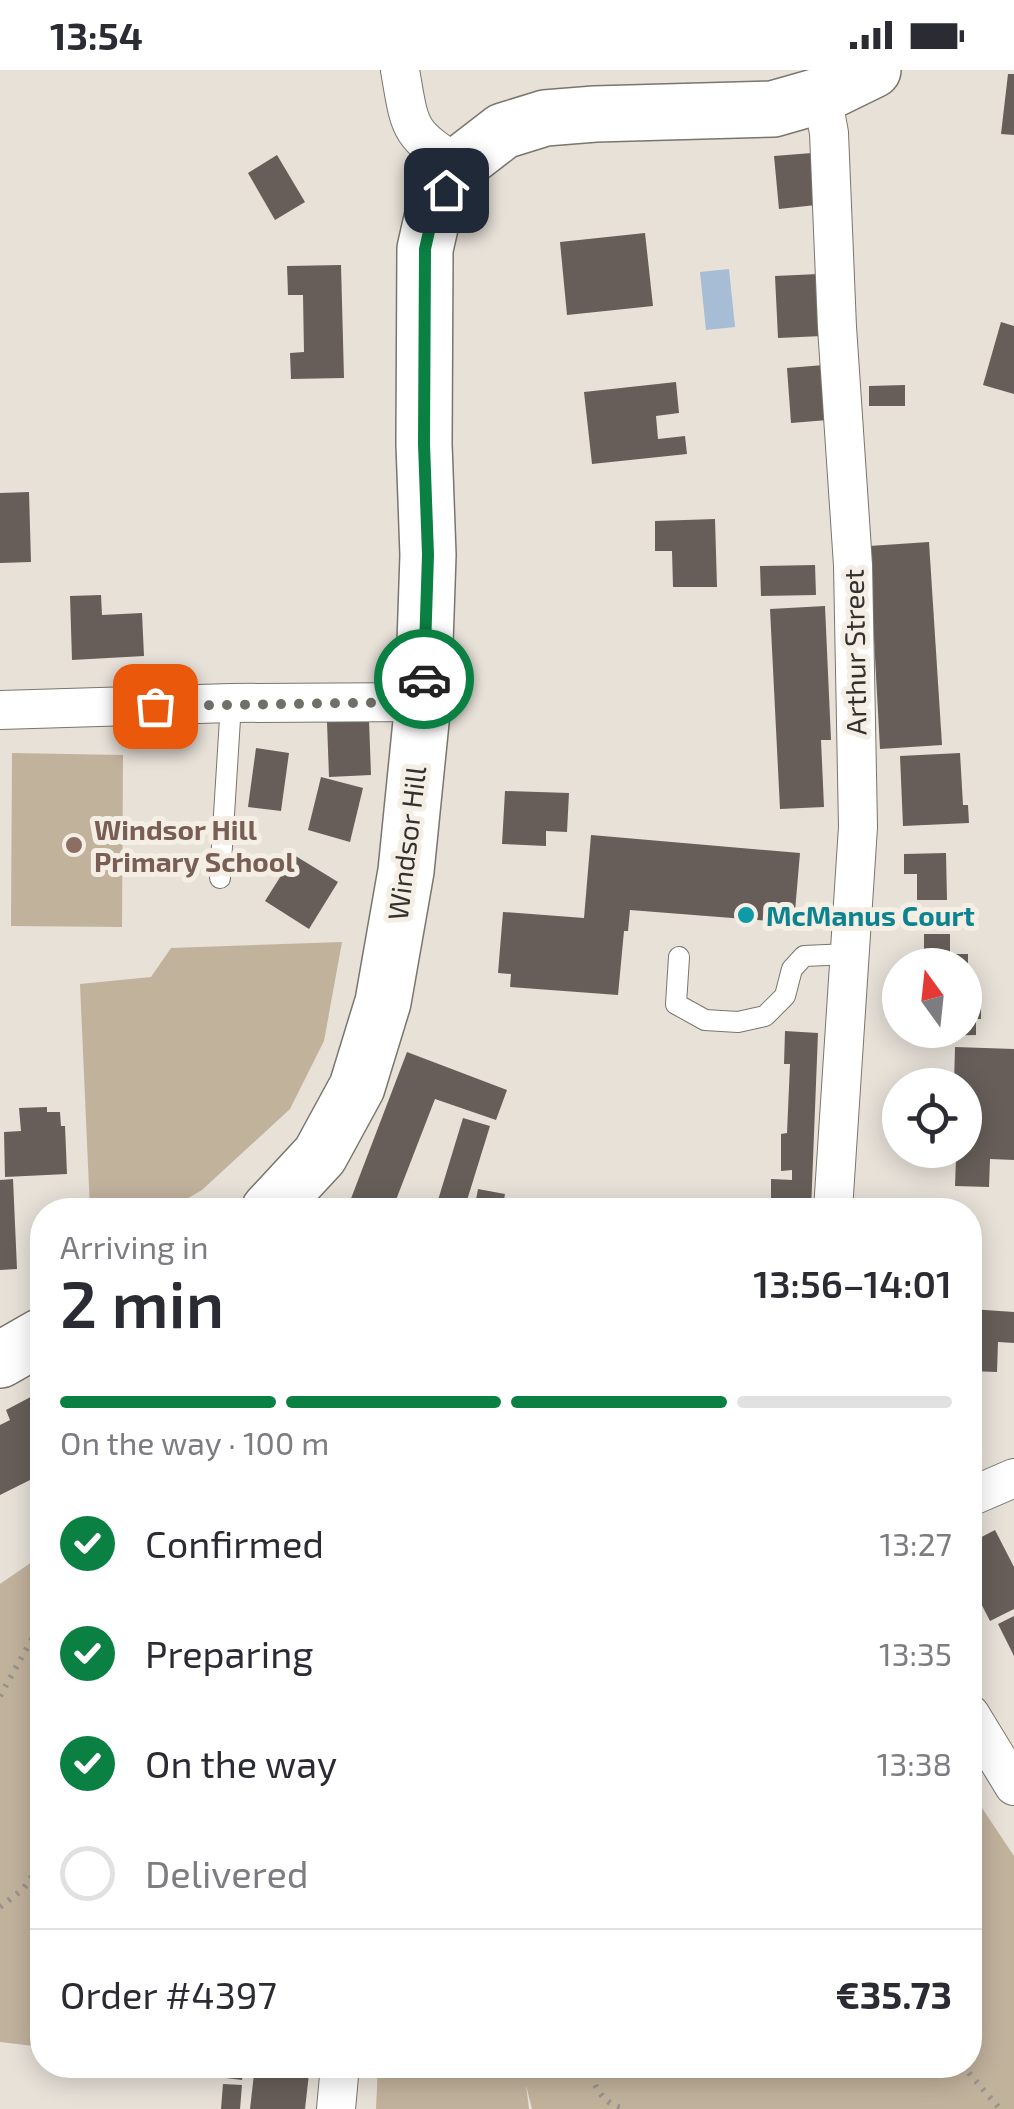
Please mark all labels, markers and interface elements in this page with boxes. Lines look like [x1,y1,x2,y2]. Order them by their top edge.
text: 13:54 [50,12,143,58]
pin [404,148,489,233]
icon: home [419,163,474,218]
street label: Arthur Street [836,569,872,735]
courier [374,629,474,729]
icon: car [397,652,452,707]
pin [113,664,198,749]
icon: bag [128,679,183,734]
street label: Windsor Hill [380,763,432,922]
place label: Windsor Hill Primary School [94,812,295,878]
marker: Windsor Hill Primary School [63,834,85,856]
place label: McManus Court [766,898,975,932]
marker: McManus Court [735,904,757,926]
north arrow [882,948,982,1048]
map controls [882,948,982,1168]
button: locate [882,1068,982,1168]
text: Arriving in [60,1227,209,1265]
text: 13:56–14:01 [753,1260,952,1306]
text: 2 min [60,1263,224,1341]
text: On the way · 100 m [60,1423,329,1461]
icon: check [60,1516,115,1571]
text: Confirmed [145,1520,324,1566]
text: 13:27 [880,1524,952,1562]
icon: check [60,1626,115,1681]
text: Preparing [145,1630,313,1676]
text: 13:35 [879,1634,952,1672]
icon: check [60,1736,115,1791]
text: On the way [145,1740,337,1786]
text: 13:38 [877,1744,952,1782]
text: Delivered [145,1850,309,1896]
text: Order #4397 [60,1971,277,2017]
text: €35.73 [835,1971,952,2017]

